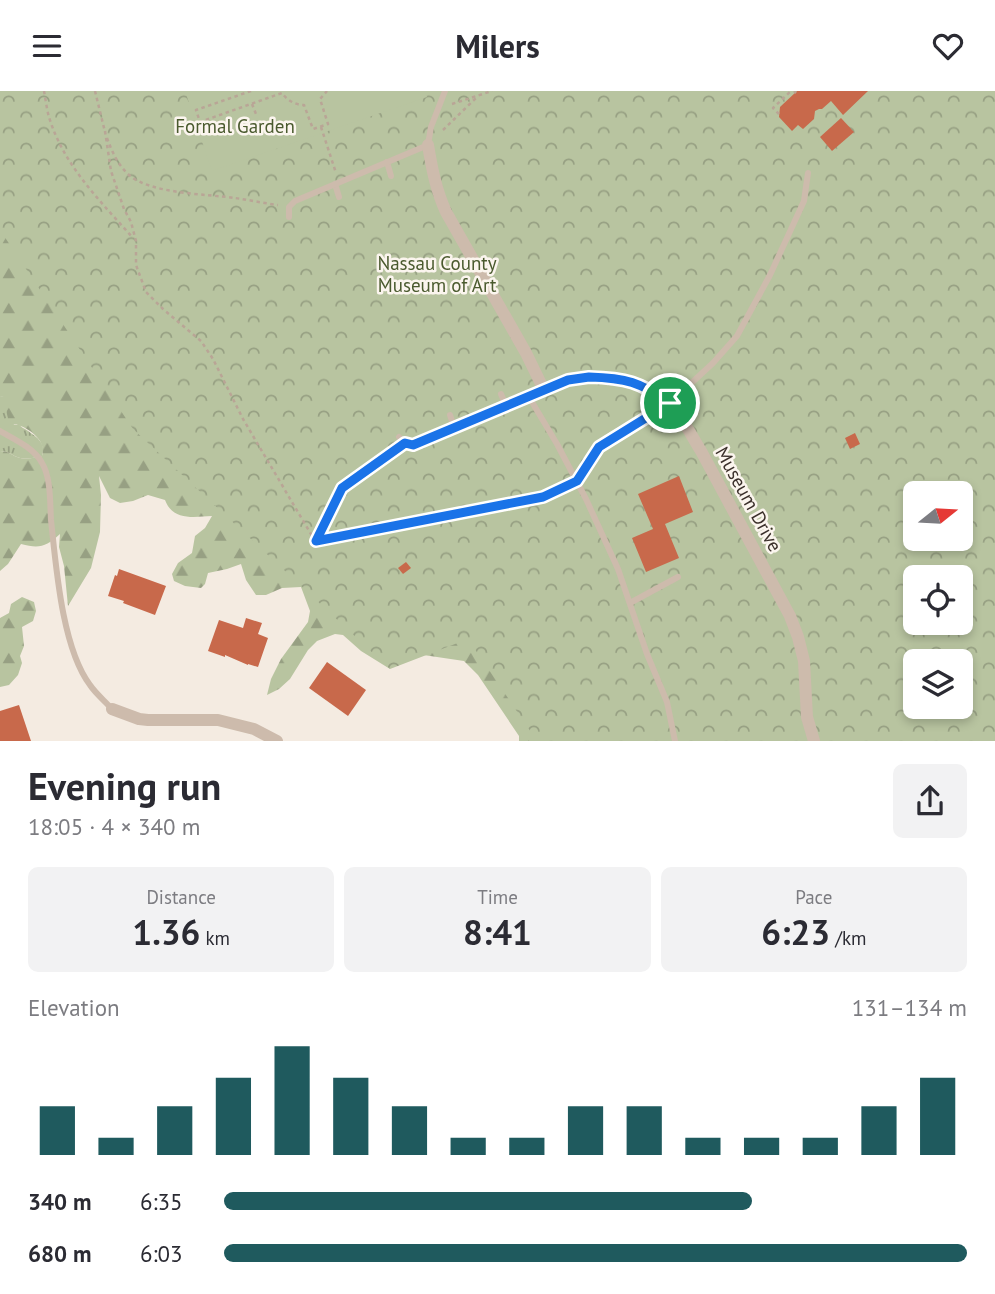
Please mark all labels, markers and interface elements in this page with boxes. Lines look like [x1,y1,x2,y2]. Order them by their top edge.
text: Milers [455,25,540,67]
icon: menu [28,27,66,65]
icon: heart [929,27,967,65]
park label: Formal Garden [175,114,295,138]
park label: Nassau County Museum of Art [377,251,497,297]
pin [640,373,700,433]
icon: arrive [651,384,689,422]
street label: Museum Drive [710,442,788,556]
north arrow [903,481,973,551]
map controls [903,481,973,719]
button: locate [903,565,973,635]
button: layers [903,649,973,719]
text: Evening run [28,761,221,810]
button: share [893,764,967,838]
text: 18:05 · 4 × 340 m [28,812,200,841]
text: Distance [146,885,216,909]
text: Time [477,885,518,909]
text: Pace [795,885,832,909]
text: 1.36 [132,909,200,955]
text: 8:41 [463,909,532,955]
text: 6:23 [761,909,830,955]
text: km [200,926,230,950]
text: /km [830,926,866,950]
text: Elevation [28,993,120,1022]
text: 131–134 m [852,993,967,1022]
text: 340 m [28,1187,91,1216]
text: 6:35 [140,1187,183,1216]
text: 680 m [28,1239,91,1268]
text: 6:03 [140,1239,183,1268]

